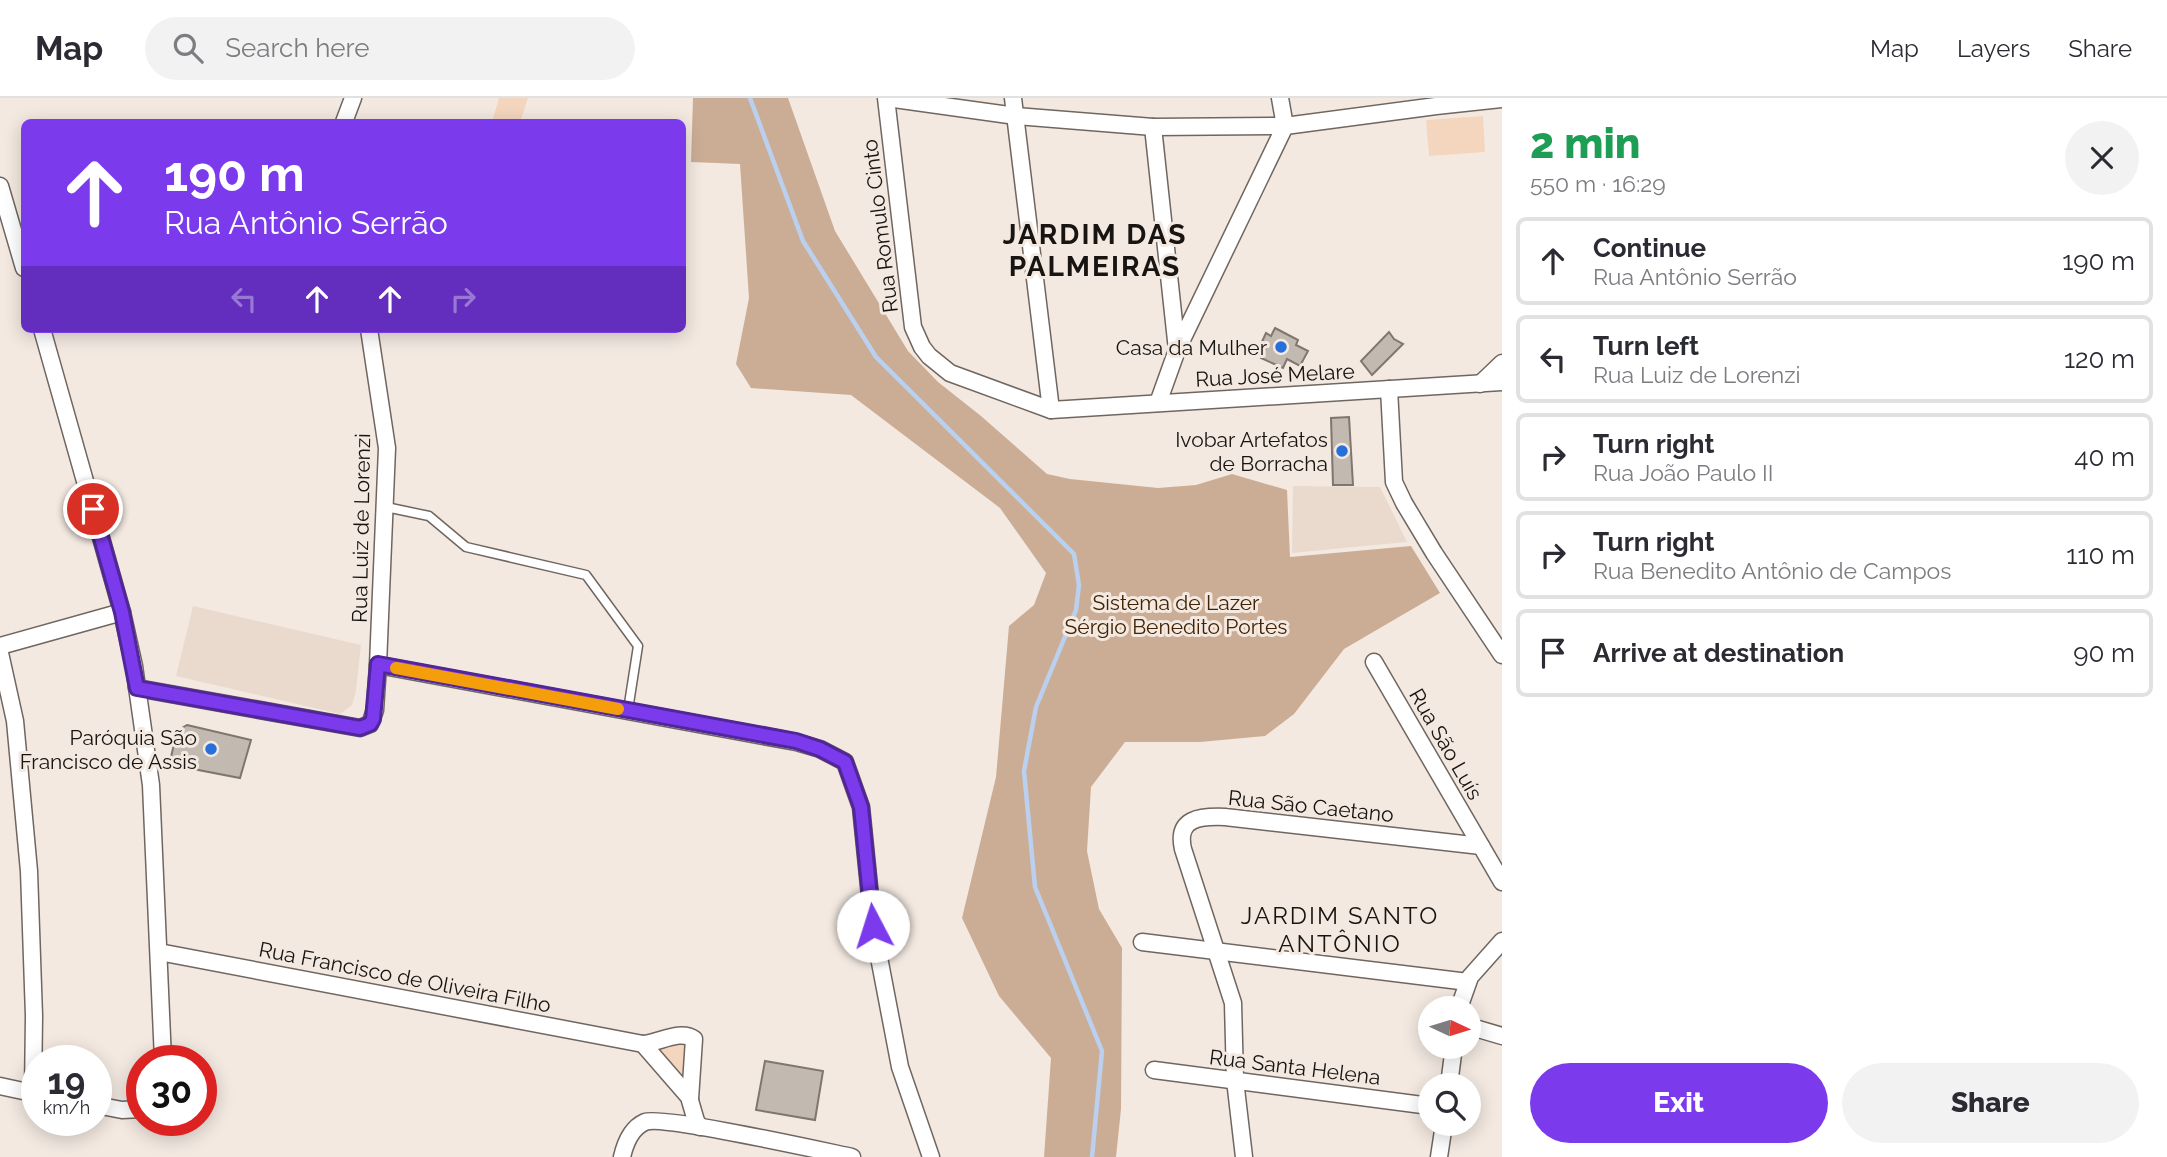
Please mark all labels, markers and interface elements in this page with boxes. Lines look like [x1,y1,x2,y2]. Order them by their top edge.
search box [145,17,635,80]
text: Map [35,29,103,68]
icon: search [169,29,207,67]
text: Search here [225,33,370,63]
text: Map [1870,34,1919,63]
text: Layers [1957,34,2030,63]
text: Share [2068,34,2132,63]
text: 2 min [1530,119,1640,168]
button: close [2065,121,2139,195]
street label: Rua Romulo Cinto [857,138,903,314]
text: 190 m [164,145,305,202]
icon: ahead [49,147,140,238]
text: 550 m · 16:29 [1530,170,1666,197]
text: Rua Antônio Serrão [164,204,448,241]
district label: JARDIM DAS PALMEIRAS [1003,218,1187,283]
text: Continue [1593,233,1706,263]
icon: ahead [1534,242,1572,280]
text: 190 m [2062,246,2135,276]
text: Rua Antônio Serrão [1593,263,1797,290]
icon: left [225,280,263,318]
icon: ahead [298,280,336,318]
icon: ahead [371,280,409,318]
icon: right [444,280,482,318]
text: Turn left [1593,331,1699,361]
place label: Casa da Mulher [1116,335,1268,360]
marker: Casa da Mulher [1273,339,1289,355]
icon: left [1534,340,1572,378]
text: 120 m [2064,344,2135,374]
street label: Rua José Melare [1195,358,1355,392]
text: Rua Luiz de Lorenzi [1593,361,1801,388]
place label: Ivobar Artefatos de Borracha [1175,427,1328,476]
text: Turn right [1593,429,1714,459]
street label: Rua Luiz de Lorenzi [347,433,375,623]
icon: right [1534,438,1572,476]
text: 40 m [2074,442,2135,472]
marker: Ivobar Artefatos de Borracha [1334,443,1350,459]
text: Rua João Paulo II [1593,459,1774,486]
pin [63,479,123,539]
icon: arrive [74,490,112,528]
text: Turn right [1593,527,1714,557]
icon: right [1534,536,1572,574]
text: 110 m [2066,540,2135,570]
text: Rua Benedito Antônio de Campos [1593,557,1951,584]
park label: Sistema de Lazer Sérgio Benedito Portes [1065,590,1287,639]
icon: arrive [1534,634,1572,672]
text: Arrive at destination [1593,638,1844,668]
text: 90 m [2073,638,2135,668]
street label: Rua São Luís [1404,684,1488,804]
place label: Paróquia São Francisco de Assis [20,725,197,774]
marker: Paróquia São Francisco de Assis [203,741,219,757]
street label: Rua São Caetano [1227,785,1395,827]
position arrow [836,889,910,963]
district label: JARDIM SANTO ANTÔNIO [1241,901,1439,958]
street label: Rua Francisco de Oliveira Filho [257,936,553,1018]
north arrow [1418,996,1480,1059]
map controls [1418,996,1481,1136]
street label: Rua Santa Helena [1208,1044,1382,1090]
speed limit sign: 30 [126,1045,217,1136]
text: 19 [48,1061,85,1102]
button: Exit [1530,1063,1828,1143]
button: Share [1842,1063,2139,1143]
button: search [1418,1073,1481,1136]
text: km/h [43,1097,90,1118]

